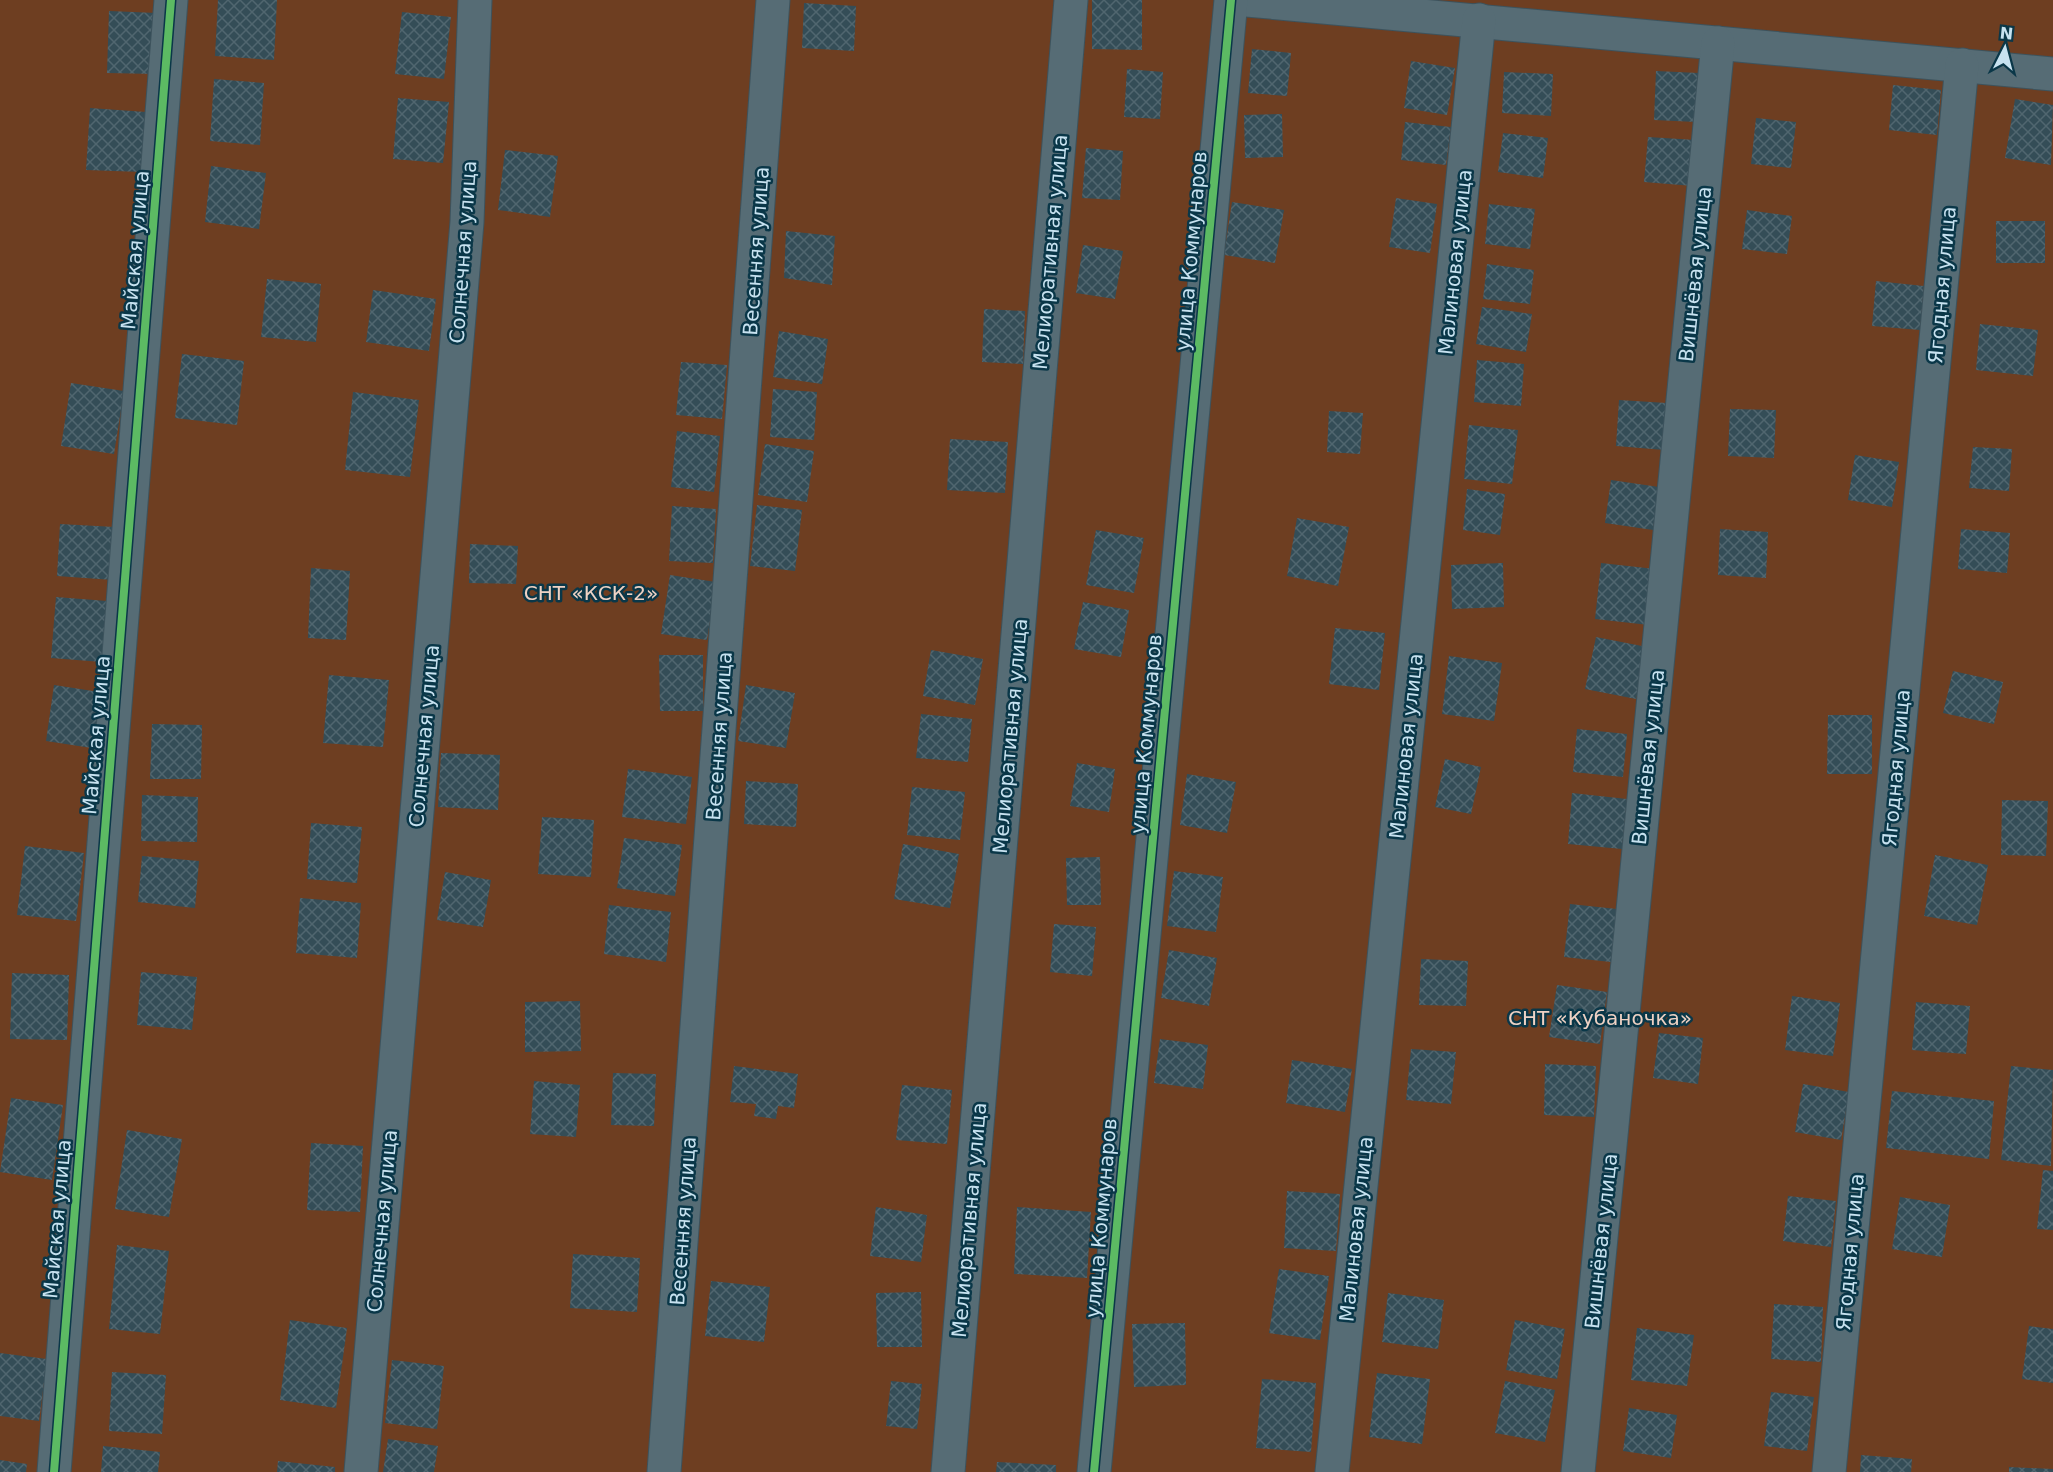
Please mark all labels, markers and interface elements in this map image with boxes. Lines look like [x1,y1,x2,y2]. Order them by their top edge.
north arrow [1975,18,2035,78]
text: N [1999,23,2014,44]
street label: Мелиоративная улица [1028,133,1072,371]
street label: улица Коммунаров [1170,150,1212,352]
street label: Солнечная улица [445,160,481,344]
street label: Весенняя улица [738,166,774,336]
street label: Малиновая улица [1433,168,1477,356]
street label: Майская улица [116,169,154,331]
street label: Вишнёвая улица [1674,185,1716,363]
street label: Ягодная улица [1923,205,1961,365]
park label: СНТ «КСК-2» [524,581,658,605]
street label: Мелиоративная улица [988,617,1032,855]
street label: улица Коммунаров [1125,633,1167,835]
street label: Солнечная улица [404,644,444,828]
street label: Весенняя улица [701,651,737,821]
street label: Малиновая улица [1384,652,1428,840]
street label: Майская улица [77,654,115,816]
street label: Вишнёвая улица [1627,668,1669,846]
street label: Ягодная улица [1877,688,1915,848]
park label: СНТ «Кубаночка» [1508,1006,1692,1030]
street label: Мелиоративная улица [947,1101,991,1339]
street label: улица Коммунаров [1080,1117,1122,1319]
street label: Солнечная улица [362,1129,402,1313]
street label: Малиновая улица [1334,1135,1378,1323]
street label: Весенняя улица [665,1136,701,1306]
street label: Майская улица [38,1138,76,1300]
street label: Вишнёвая улица [1580,1152,1622,1330]
street label: Ягодная улица [1831,1172,1869,1332]

